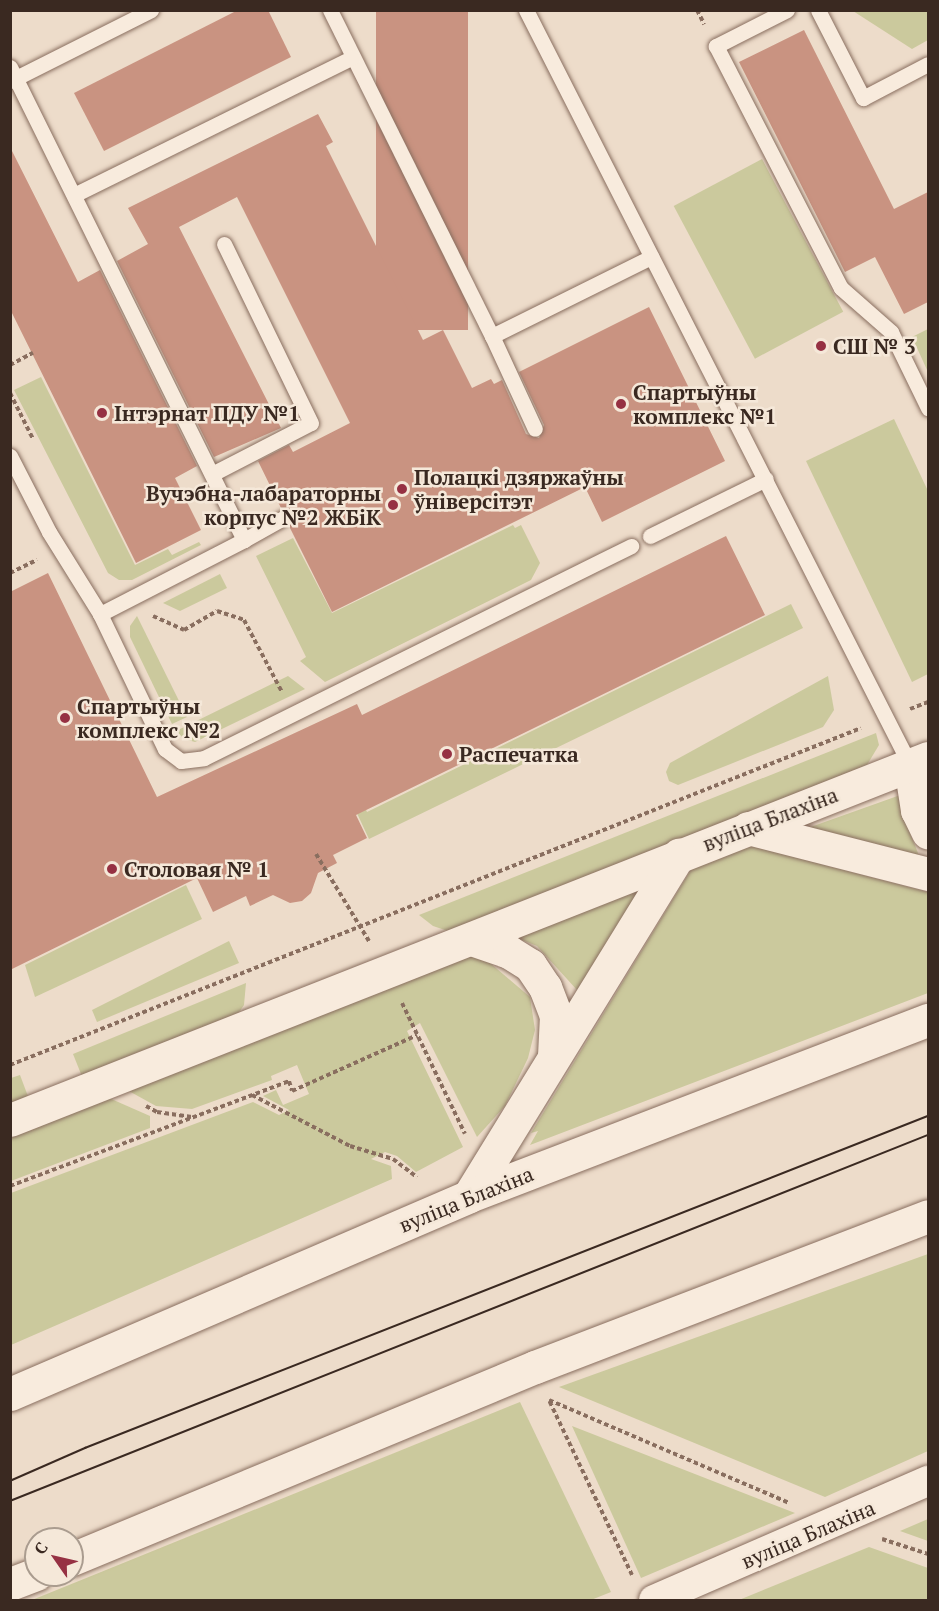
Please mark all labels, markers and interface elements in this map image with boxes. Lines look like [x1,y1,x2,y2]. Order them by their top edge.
place label: СШ № 3 [833,333,916,359]
marker: СШ № 3 [814,339,828,353]
place label: Спартыўны комплекс №1 [633,379,776,429]
marker: Спартыўны комплекс №1 [614,397,628,411]
place label: Інтэрнат ПДУ №1 [114,400,301,426]
marker: Інтэрнат ПДУ №1 [95,406,109,420]
place label: Полацкі дзяржаўны ўніверсітэт [414,464,624,514]
place label: Вучэбна-лабараторны корпус №2 ЖБіК [146,480,381,530]
marker: Полацкі дзяржаўны ўніверсітэт [395,482,409,496]
marker: Вучэбна-лабараторны корпус №2 ЖБіК [386,498,400,512]
place label: Спартыўны комплекс №2 [77,693,220,743]
marker: Спартыўны комплекс №2 [58,711,72,725]
place label: Распечатка [459,741,579,767]
marker: Распечатка [440,747,454,761]
street label: вуліца Блахіна [699,782,841,856]
place label: Столовая № 1 [124,856,269,882]
marker: Столовая № 1 [105,862,119,876]
street label: вуліца Блахіна [395,1161,537,1237]
street label: вуліца Блахіна [737,1494,879,1574]
north arrow [24,1527,84,1587]
text: С [29,1538,53,1559]

